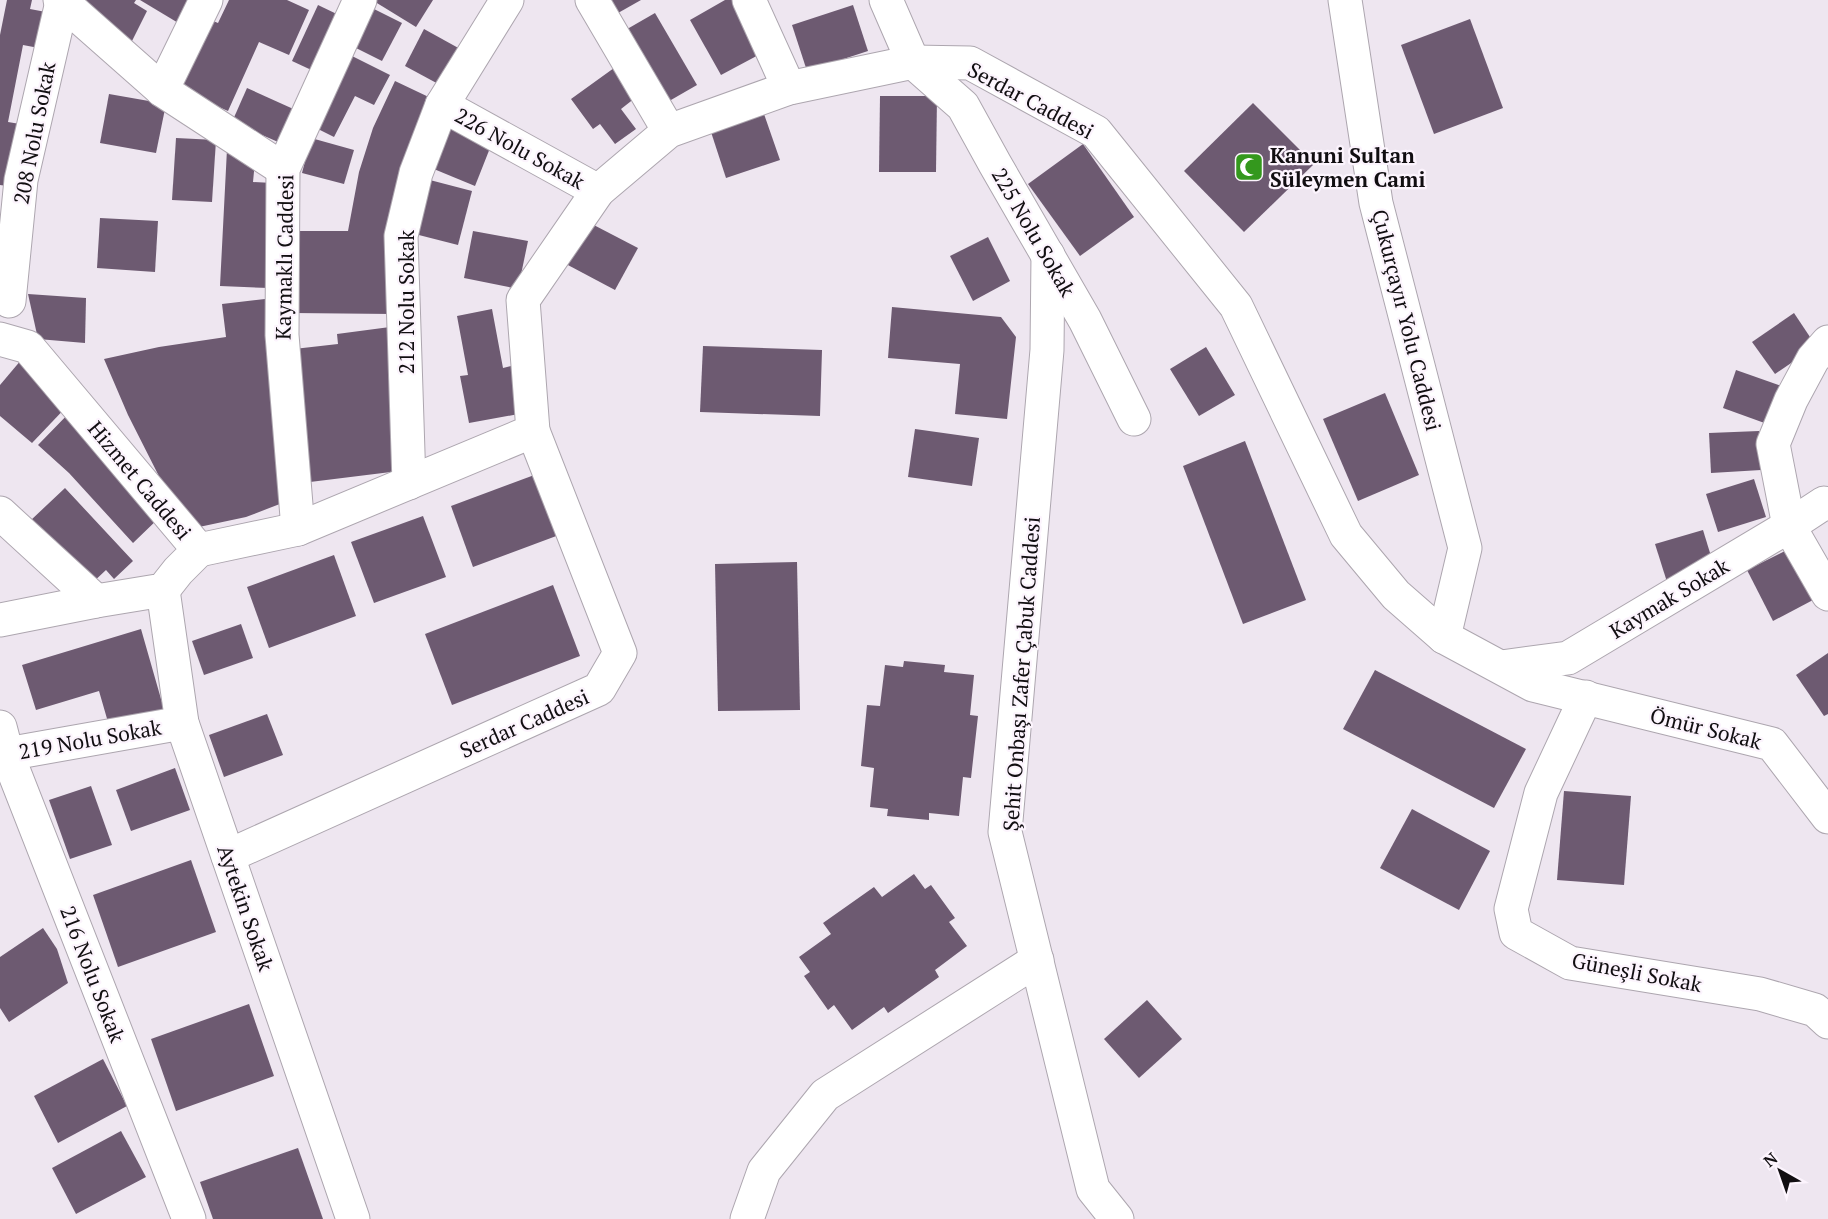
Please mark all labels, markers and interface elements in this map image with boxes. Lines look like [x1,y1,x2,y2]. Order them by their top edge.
street label: Serdar Caddesi [963,55,1099,145]
street label: 208 Nolu Sokak [6,59,62,206]
street label: 226 Nolu Sokak [450,101,590,195]
place label: Kanuni Sultan Süleymen Cami [1270,141,1425,193]
mosque icon: Kanuni Sultan Süleymen Cami [1233,151,1265,183]
street label: 225 Nolu Sokak [986,163,1082,302]
street label: Kaymaklı Caddesi [269,174,299,340]
street label: Çukurçayır Yolu Caddesi [1366,206,1448,434]
street label: 212 Nolu Sokak [392,230,420,374]
street label: Hizmet Caddesi [82,415,198,545]
street label: Şehit Onbaşı Zafer Çabuk Caddesi [996,516,1046,832]
street label: Kaymak Sokak [1604,551,1734,645]
street label: Serdar Caddesi [455,682,593,764]
street label: Ömür Sokak [1647,701,1765,755]
street label: 219 Nolu Sokak [17,713,164,765]
street label: Aytekin Sokak [211,841,281,975]
street label: 216 Nolu Sokak [54,902,132,1047]
street label: Güneşli Sokak [1570,946,1705,998]
north arrow [1750,1141,1810,1201]
text: N [1759,1147,1782,1172]

